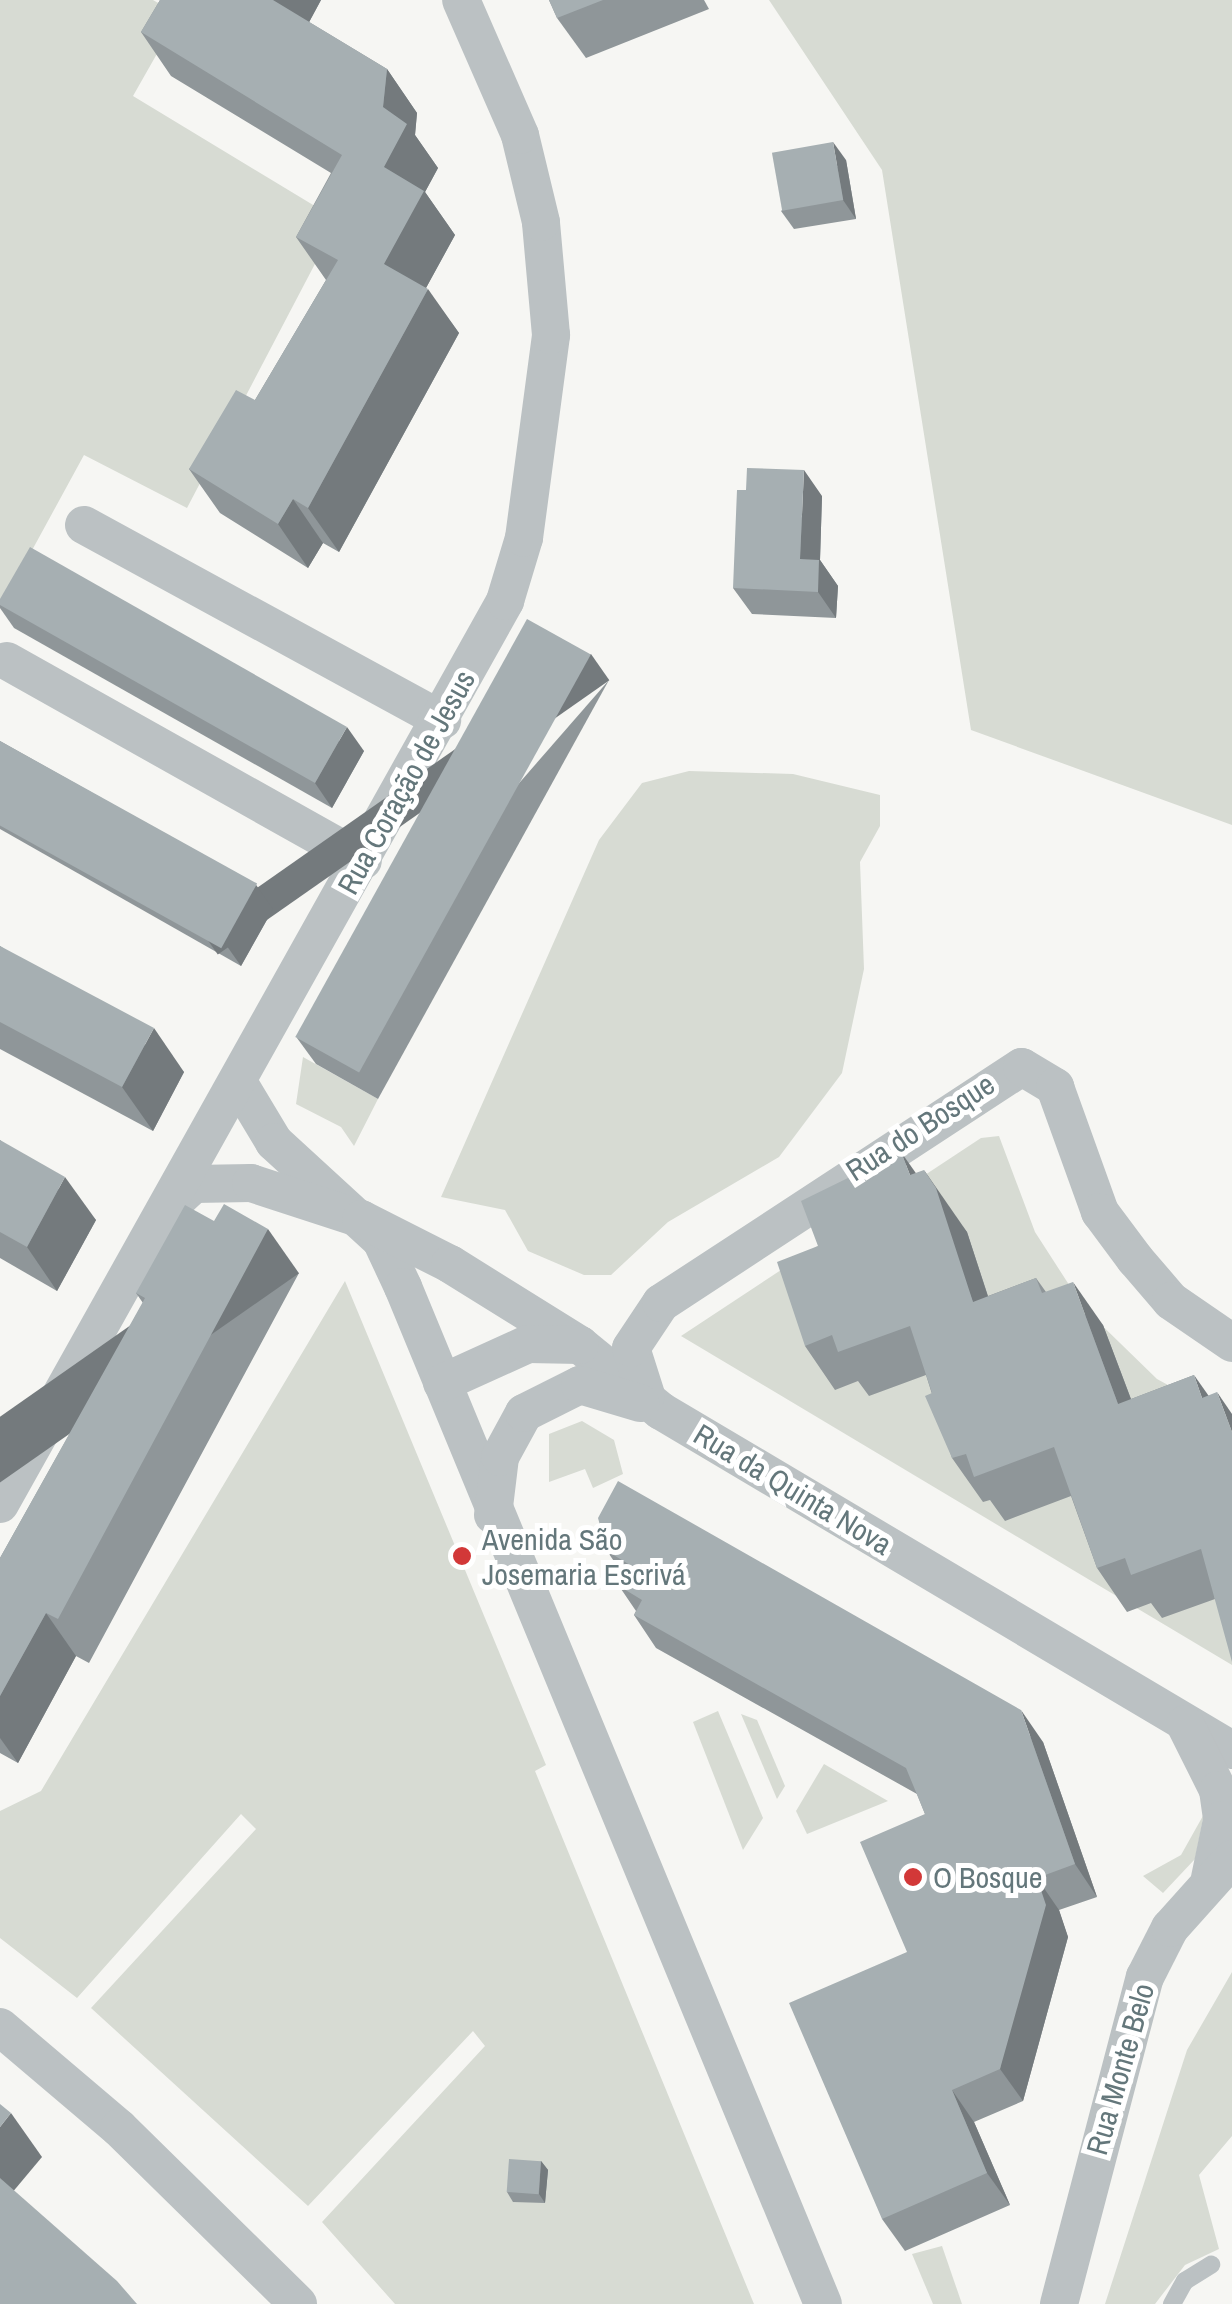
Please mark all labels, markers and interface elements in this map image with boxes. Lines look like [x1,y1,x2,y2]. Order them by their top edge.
street label: Rua Coração de Jesus [330,664,482,900]
street label: Rua do Bosque [839,1066,1001,1188]
street label: Rua da Quinta Nova [688,1416,898,1562]
place label: Avenida São Josemaria Escrivá [482,1521,686,1592]
marker: Avenida São Josemaria Escrivá [451,1545,473,1567]
place label: O Bosque [933,1859,1042,1895]
marker: O Bosque [902,1866,924,1888]
street label: Rua Monte Belo [1078,1979,1162,2159]

